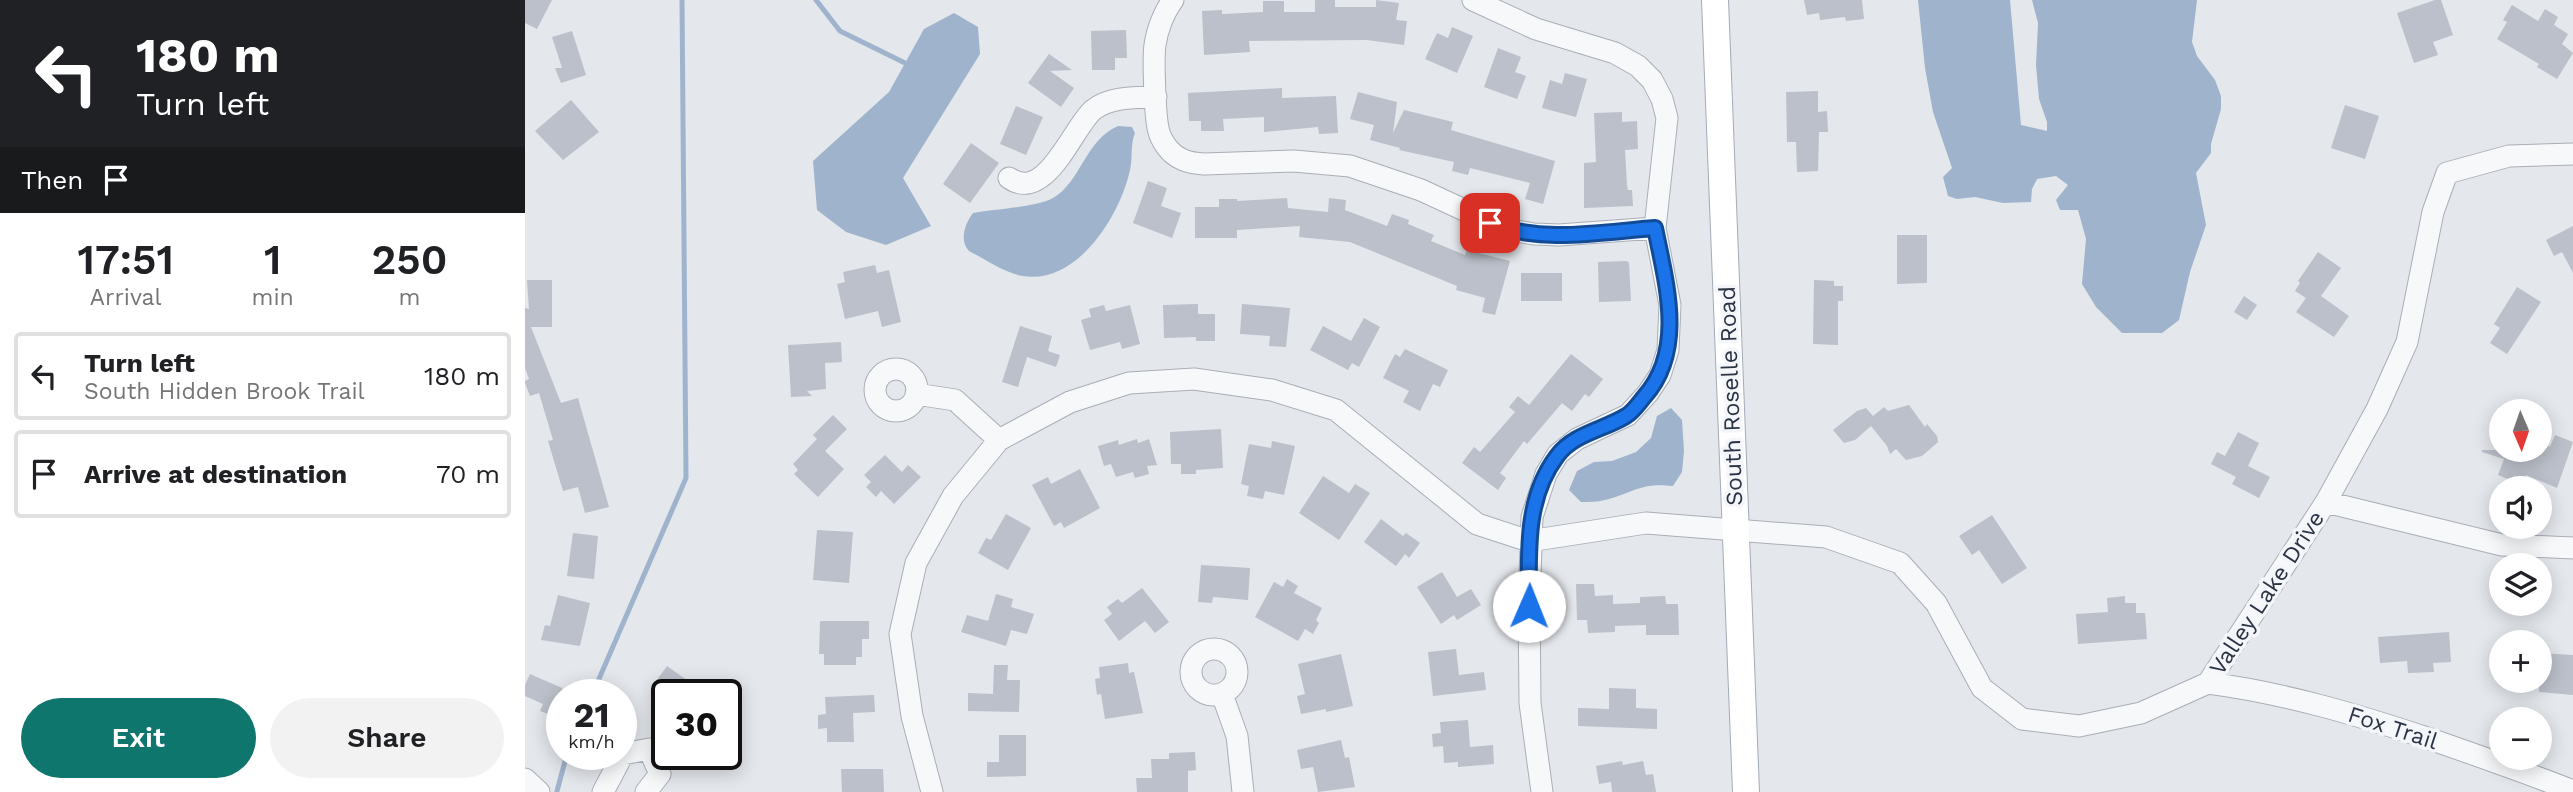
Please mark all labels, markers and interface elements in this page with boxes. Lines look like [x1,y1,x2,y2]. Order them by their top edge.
text: 180 m [136,26,280,84]
icon: left [21,28,112,119]
text: Turn left [136,85,269,123]
icon: arrive [97,161,135,199]
text: Then [21,165,83,195]
pin [1460,193,1520,253]
icon: arrive [1471,204,1509,242]
text: 17:51 [78,235,174,284]
text: 1 [264,235,281,284]
text: 250 [371,235,447,284]
text: Arrival [90,284,162,311]
text: min [252,284,294,311]
text: m [398,284,420,311]
street label: South Roselle Road [1714,286,1748,506]
text: Turn left [84,348,195,378]
icon: left [25,357,63,395]
text: 180 m [424,361,500,391]
text: South Hidden Brook Trail [84,378,365,405]
north arrow [2489,399,2551,462]
map controls [2489,399,2552,770]
icon: arrive [25,455,63,493]
text: Arrive at destination [84,459,347,489]
text: 70 m [436,459,500,489]
button: sound [2489,476,2552,539]
street label: Valley Lake Drive [2204,506,2330,680]
button: layers [2489,553,2552,616]
position arrow [1492,569,1566,643]
button: + [2489,630,2552,693]
speed limit sign: 30 [651,679,742,770]
text: 21 [574,694,609,736]
button: Exit [21,698,256,778]
button: Share [270,698,504,778]
street label: Fox Trail [2345,701,2441,755]
button: − [2489,707,2552,770]
text: km/h [568,731,615,752]

